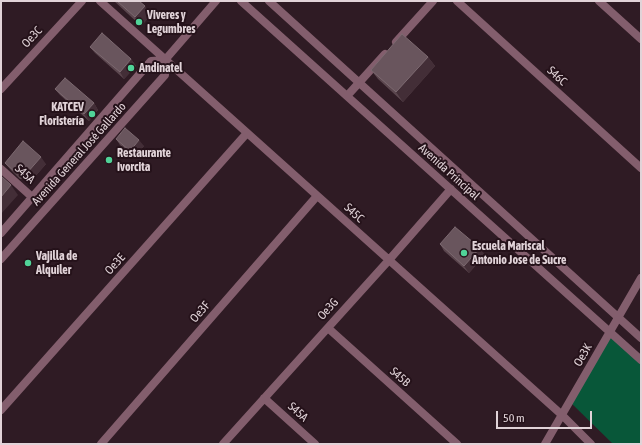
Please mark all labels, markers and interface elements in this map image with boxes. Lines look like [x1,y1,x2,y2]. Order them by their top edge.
place label: Viveres y Legumbres [147,8,196,36]
marker: Viveres y Legumbres [134,17,144,27]
street label: Oe3C [19,23,45,51]
place label: Andinatel [139,61,183,75]
marker: Andinatel [126,63,136,73]
street label: S46C [544,63,570,89]
street label: Avenida General José Gallardo [29,99,129,209]
place label: KATCEV Floristería [39,100,84,128]
marker: KATCEV Floristería [87,109,97,119]
street label: Avenida Principal [415,141,483,203]
place label: Restaurante Ivorcita [117,146,171,174]
marker: Restaurante Ivorcita [104,155,114,165]
street label: S45A [12,161,38,187]
street label: S45C [341,200,367,226]
place label: Escuela Mariscal Antonio Jose de Sucre [472,239,566,267]
marker: Escuela Mariscal Antonio Jose de Sucre [459,248,469,258]
place label: Vajilla de Alquiler [36,249,77,277]
street label: Oe3E [102,251,128,277]
marker: Vajilla de Alquiler [23,258,33,268]
street label: Oe3G [314,295,342,323]
street label: Oe3F [187,299,213,325]
street label: Oe3K [571,341,595,369]
street label: S45B [387,364,413,390]
street label: S45A [285,399,311,425]
scale bar [498,403,594,429]
text: 50 m [503,411,525,425]

